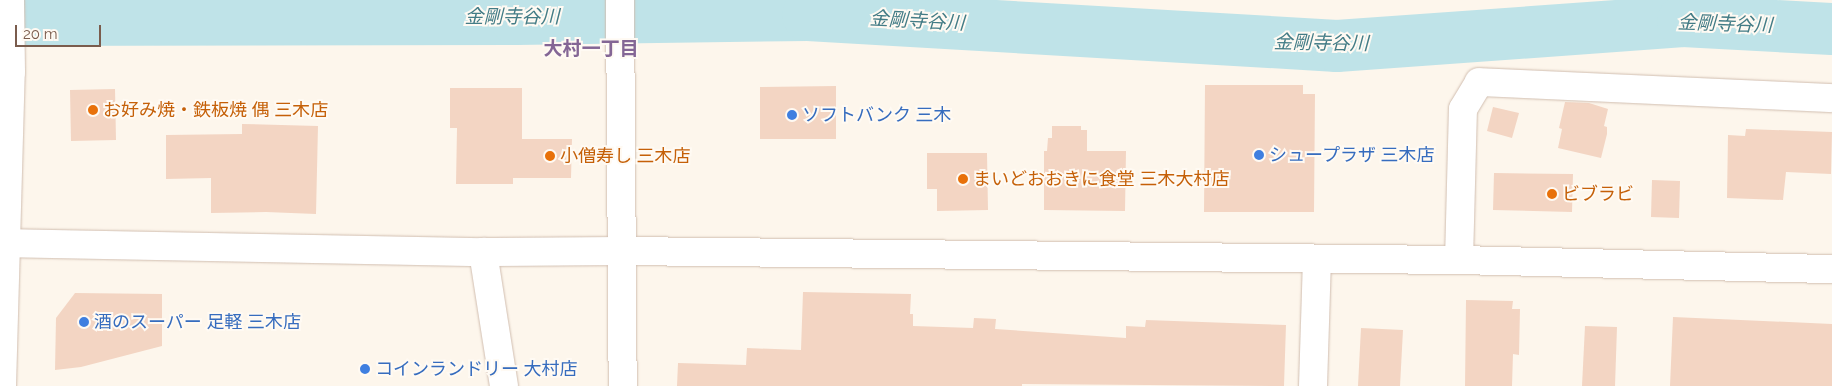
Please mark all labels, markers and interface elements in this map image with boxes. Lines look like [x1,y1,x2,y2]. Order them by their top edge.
water label: 金剛寺谷川 [465,6,559,28]
water label: 金剛寺谷川 [869,7,965,35]
water label: 金剛寺谷川 [1677,11,1773,37]
scale bar [18,15,104,47]
text: 20 m [23,25,58,43]
water label: 金剛寺谷川 [1273,31,1369,55]
district label: 大村一丁目 [544,38,638,60]
place label: お好み焼・鉄板焼 偶 三木店 [103,99,328,121]
marker: お好み焼・鉄板焼 偶 三木店 [87,104,99,116]
place label: ソフトバンク 三木 [802,104,951,126]
marker: ソフトバンク 三木 [786,109,798,121]
place label: シュープラザ 三木店 [1269,144,1436,166]
place label: 小僧寿し 三木店 [560,145,691,167]
marker: シュープラザ 三木店 [1253,149,1265,161]
marker: 小僧寿し 三木店 [544,150,556,162]
place label: まいどおおきに食堂 三木大村店 [973,168,1230,190]
marker: まいどおおきに食堂 三木大村店 [957,173,969,185]
place label: ビブラビ [1562,183,1634,205]
marker: ビブラビ [1546,188,1558,200]
place label: 酒のスーパー 足軽 三木店 [94,311,301,333]
marker: 酒のスーパー 足軽 三木店 [78,316,90,328]
place label: コインランドリー 大村店 [375,358,578,380]
marker: コインランドリー 大村店 [359,363,371,375]

